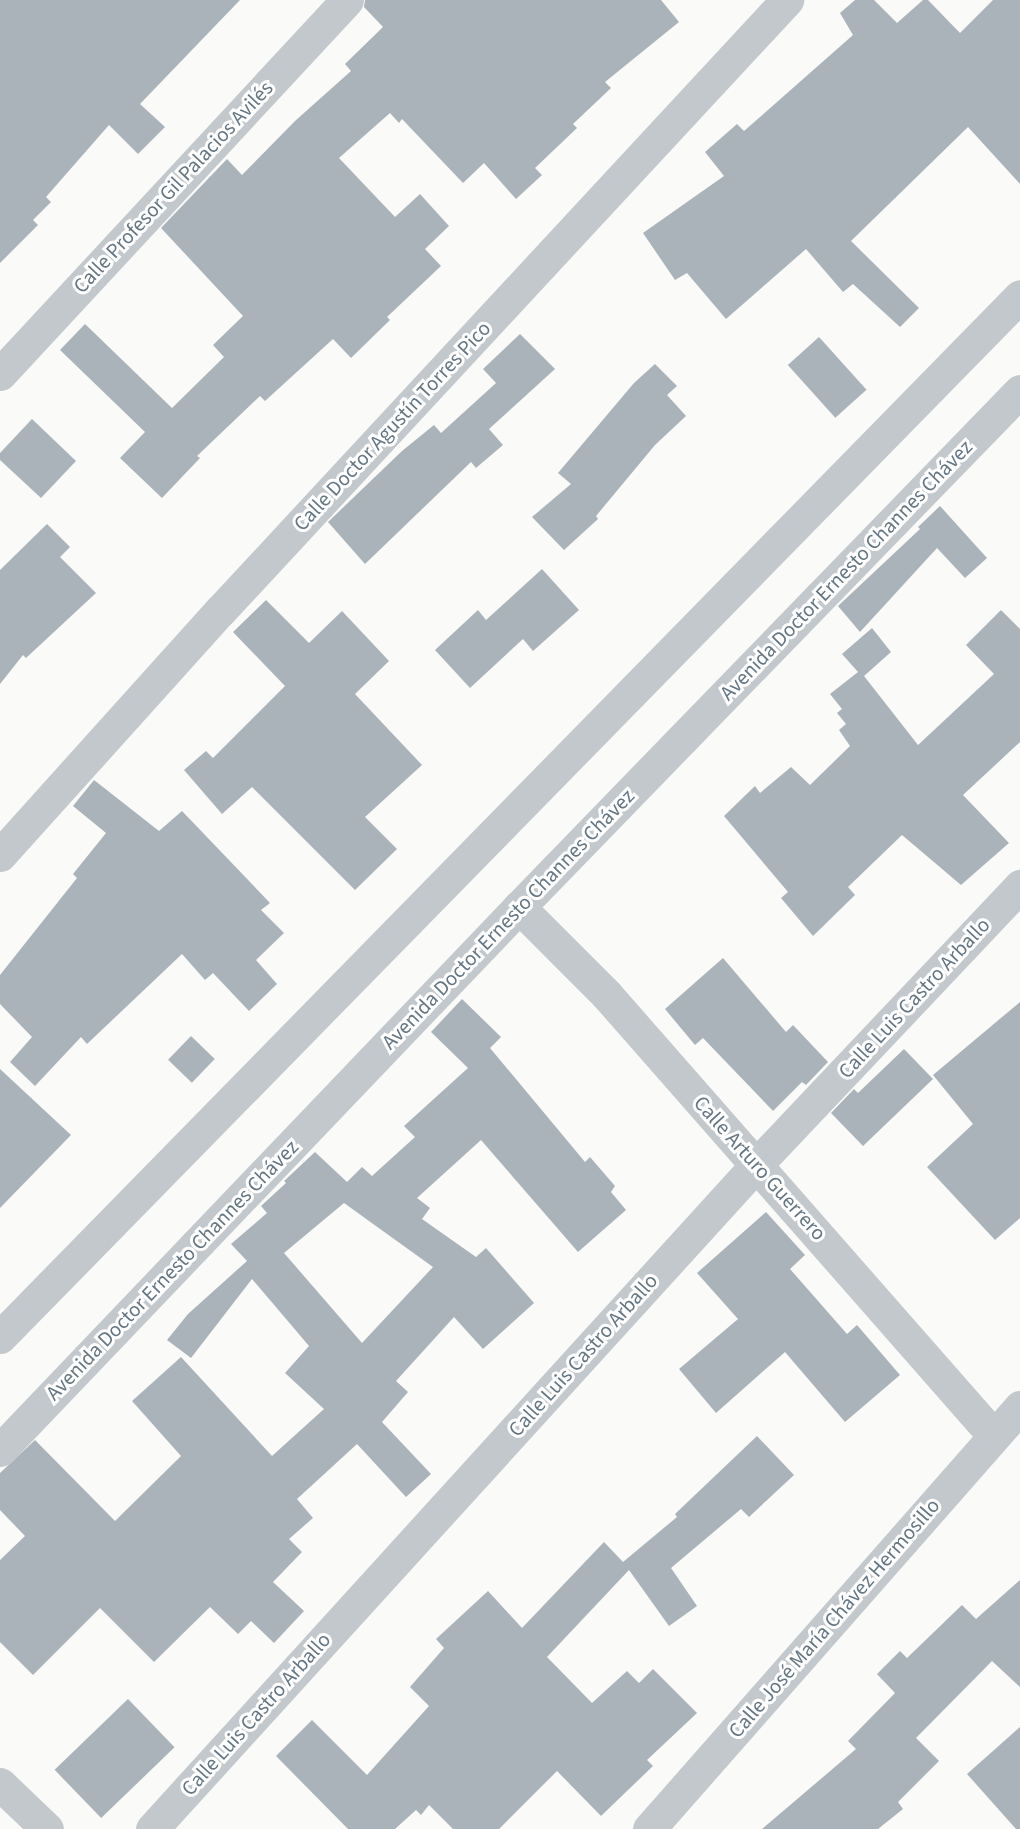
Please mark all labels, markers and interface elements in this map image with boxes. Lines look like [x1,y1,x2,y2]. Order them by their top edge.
street label: Calle Profesor Gil Palacios Avilés [68,76,278,298]
street label: Calle Doctor Agustín Torres Pico [288,316,496,536]
street label: Avenida Doctor Ernesto Channes Chávez [715,435,977,705]
street label: Avenida Doctor Ernesto Channes Chávez [377,784,639,1054]
street label: Calle Luis Castro Arballo [833,912,995,1084]
street label: Calle Arturo Guerrero [688,1091,832,1245]
street label: Avenida Doctor Ernesto Channes Chávez [41,1135,303,1405]
street label: Calle Luis Castro Arballo [503,1268,663,1442]
street label: Calle José María Chávez Hermosillo [723,1493,945,1743]
street label: Calle Luis Castro Arballo [176,1627,336,1801]

